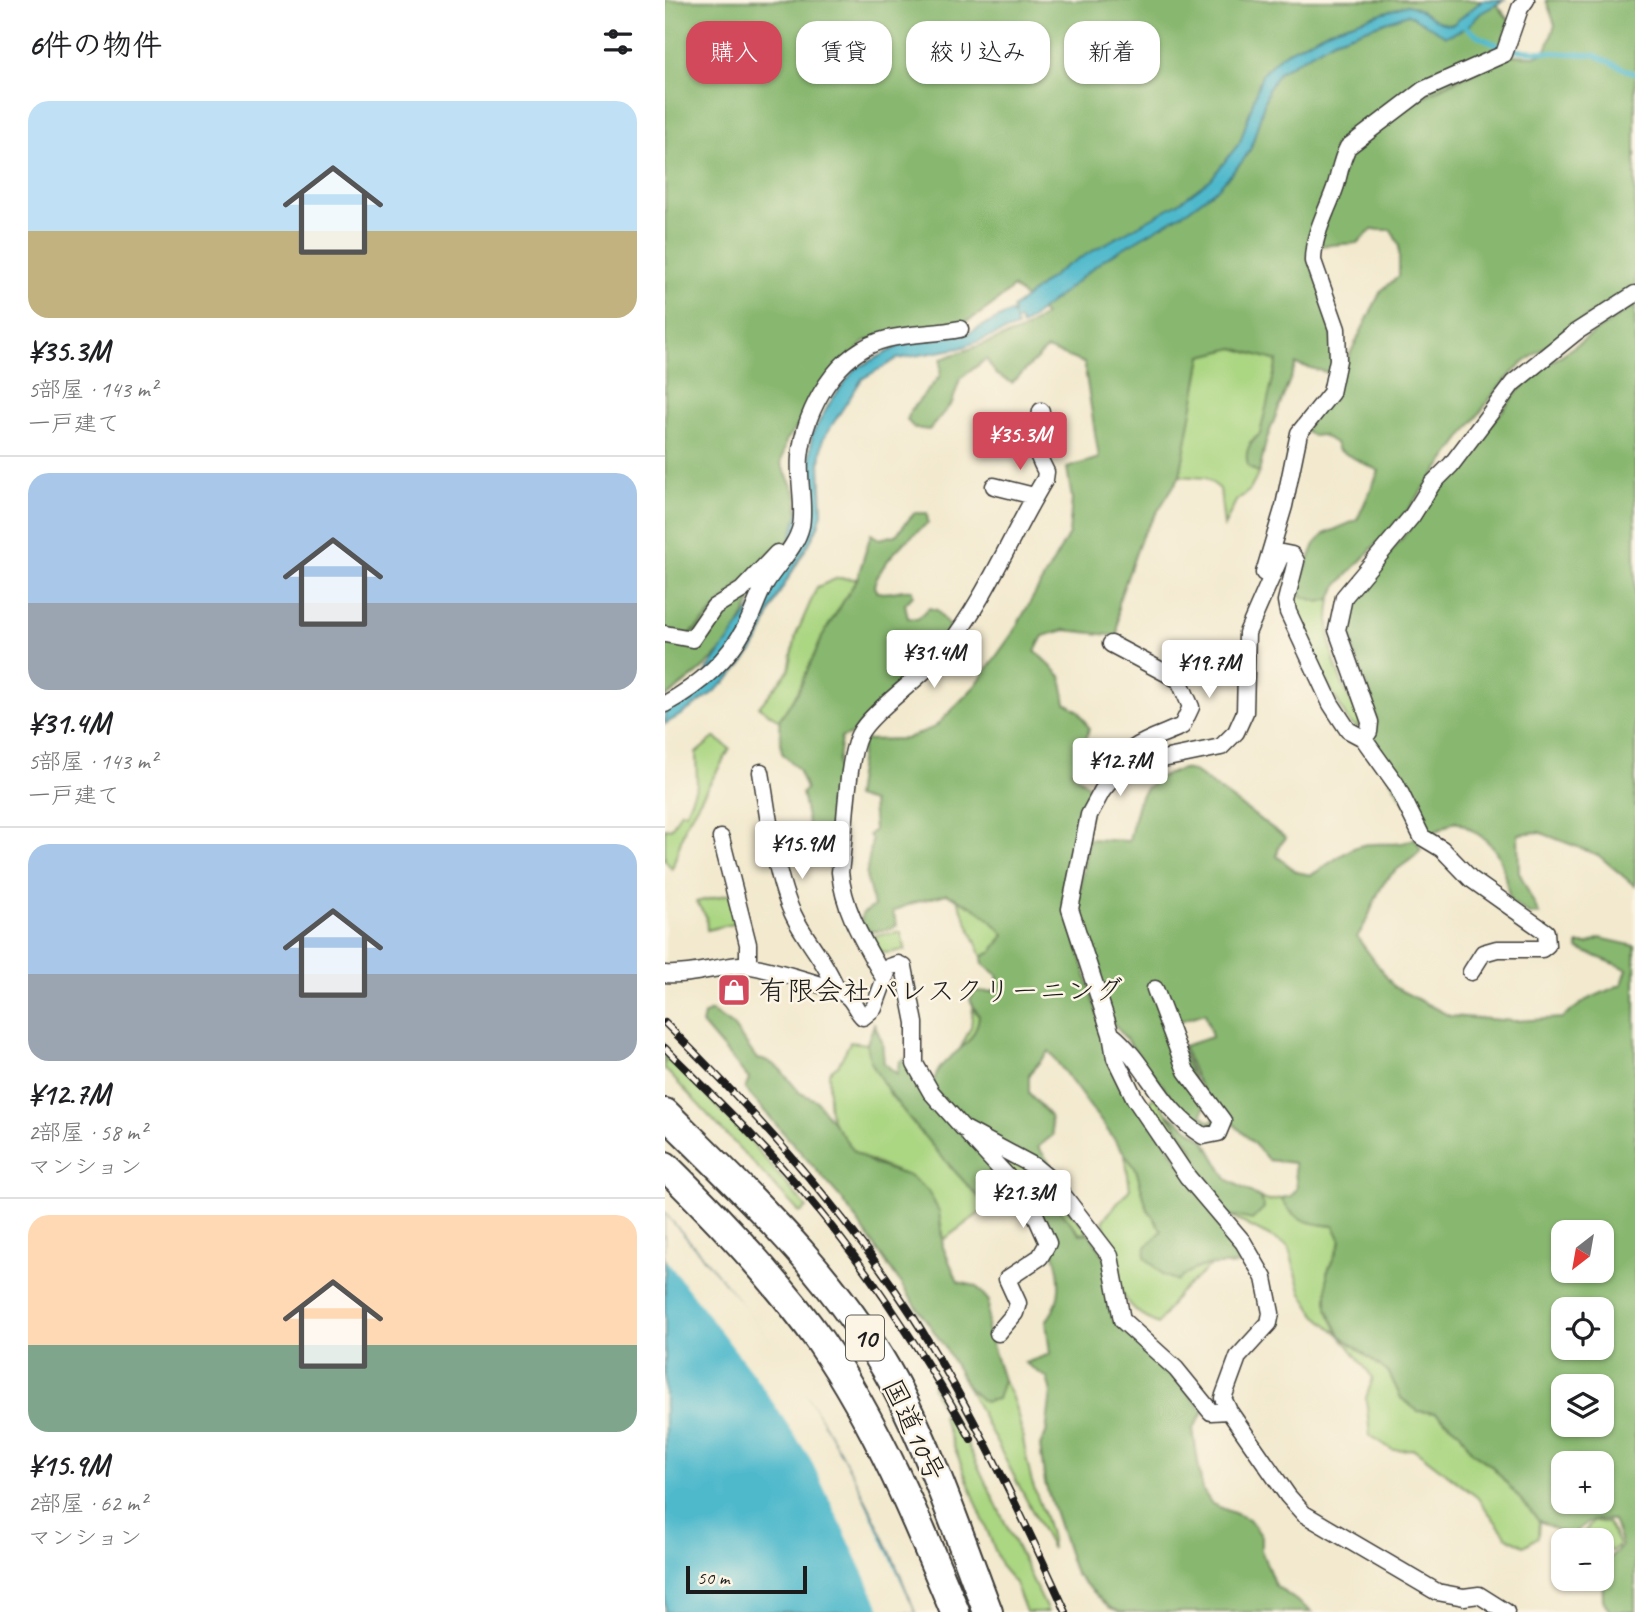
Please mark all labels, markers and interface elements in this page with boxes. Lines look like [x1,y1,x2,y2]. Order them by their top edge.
chip: 購入 [686,21,782,84]
chip: 賃貸 [796,21,892,84]
chip: 絞り込み [906,21,1050,84]
chip: 新着 [1064,21,1160,84]
icon: filters [599,23,637,61]
text: 6件の物件 [28,26,162,64]
icon: home [270,147,396,273]
text: ¥35.3M [28,332,109,370]
text: 5部屋 · 143 m² [28,375,157,404]
text: 一戸建て [28,409,120,438]
pin: ¥35.3M [963,412,1077,472]
text: ¥35.3M [989,420,1051,449]
icon: home [270,519,396,645]
pin: ¥31.4M [877,630,991,690]
text: ¥31.4M [903,638,965,667]
pin: ¥19.7M [1152,640,1266,700]
text: ¥19.7M [1178,648,1240,677]
text: ¥31.4M [28,704,110,742]
pin: ¥12.7M [1063,738,1177,798]
text: ¥12.7M [1089,746,1151,775]
text: 5部屋 · 143 m² [28,747,157,776]
text: 一戸建て [28,781,120,810]
pin: ¥15.9M [745,822,859,881]
text: ¥15.9M [771,829,833,858]
icon: home [270,890,396,1016]
shop icon: 有限会社パレスクリーニング [715,971,753,1009]
place label: 有限会社パレスクリーニング [759,973,1123,1008]
text: ¥12.7M [28,1075,110,1113]
text: 2部屋 · 58 m² [28,1118,146,1147]
text: マンション [28,1152,142,1181]
pin: ¥21.3M [966,1170,1080,1230]
text: ¥21.3M [992,1178,1054,1207]
north arrow [1551,1220,1613,1283]
map controls [1551,1220,1614,1591]
icon: home [270,1261,396,1387]
button: locate [1551,1297,1614,1360]
road number: 10 [846,1316,884,1360]
street label: 国道10号 [875,1373,953,1487]
button: layers [1551,1374,1614,1437]
text: ¥15.9M [28,1446,109,1484]
button: + [1551,1451,1614,1514]
text: 2部屋 · 62 m² [28,1489,146,1518]
text: マンション [28,1523,142,1552]
button: − [1551,1528,1614,1591]
scale bar [686,1563,807,1595]
text: 50 m [697,1566,729,1590]

